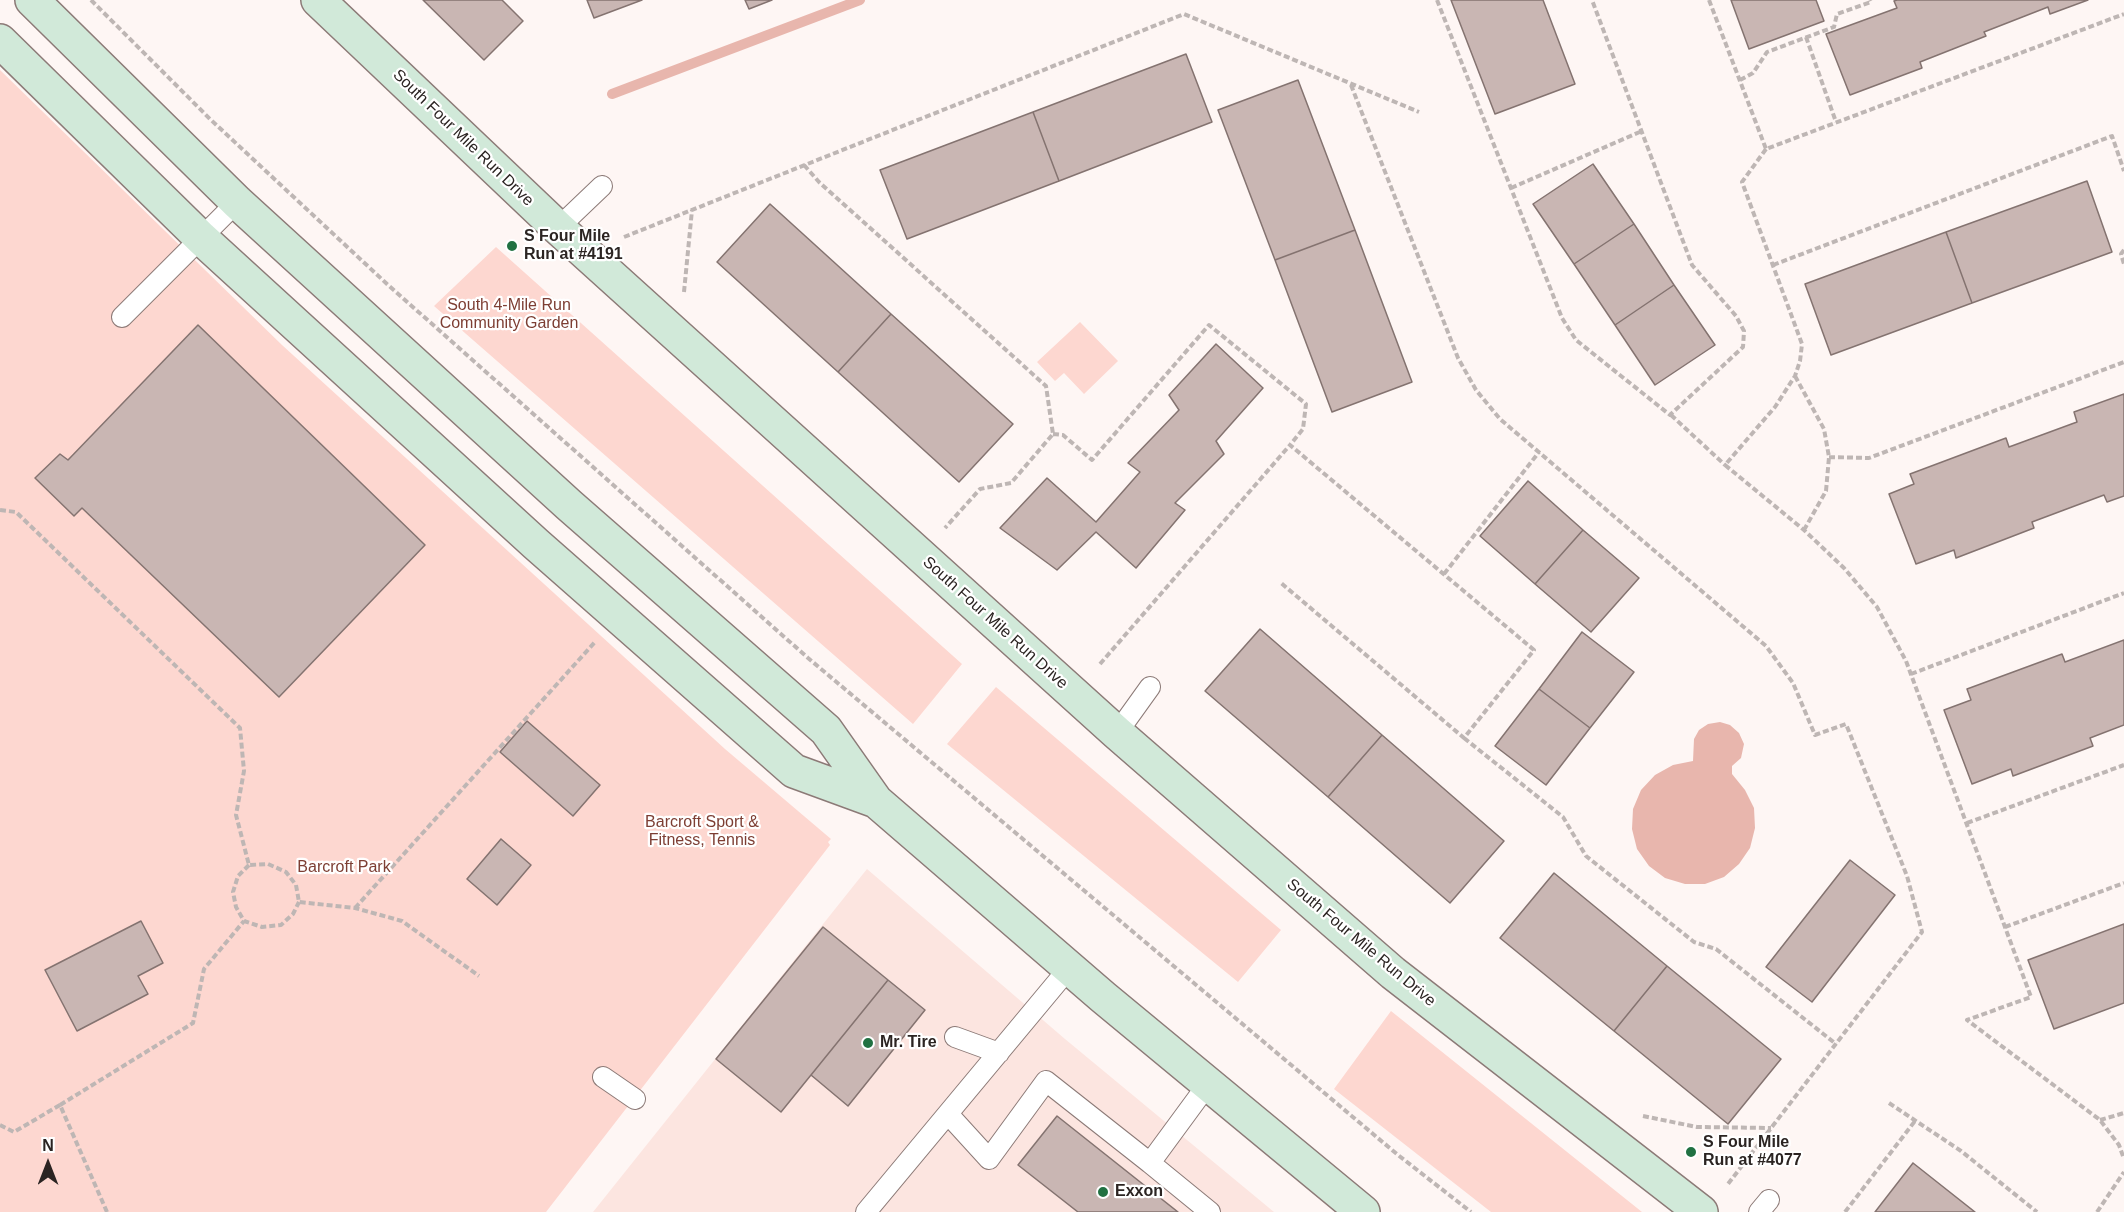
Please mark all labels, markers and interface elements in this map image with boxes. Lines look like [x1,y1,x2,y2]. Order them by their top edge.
street label: South Four Mile Run Drive [389,66,537,210]
place label: S Four Mile Run at #4191 [524,227,623,265]
marker: S Four Mile Run at #4191 [505,239,519,253]
park label: South 4-Mile Run Community Garden [440,296,578,334]
street label: South Four Mile Run Drive [919,553,1071,693]
park label: Barcroft Sport & Fitness, Tennis [645,813,759,851]
park label: Barcroft Park [297,858,391,878]
street label: South Four Mile Run Drive [1283,875,1439,1011]
place label: Mr. Tire [880,1033,937,1053]
marker: Mr. Tire [861,1036,875,1050]
place label: S Four Mile Run at #4077 [1703,1133,1802,1171]
north arrow [18,1134,78,1194]
text: N [42,1137,54,1154]
marker: S Four Mile Run at #4077 [1684,1145,1698,1159]
place label: Exxon [1115,1182,1163,1202]
marker: Exxon [1096,1185,1110,1199]

